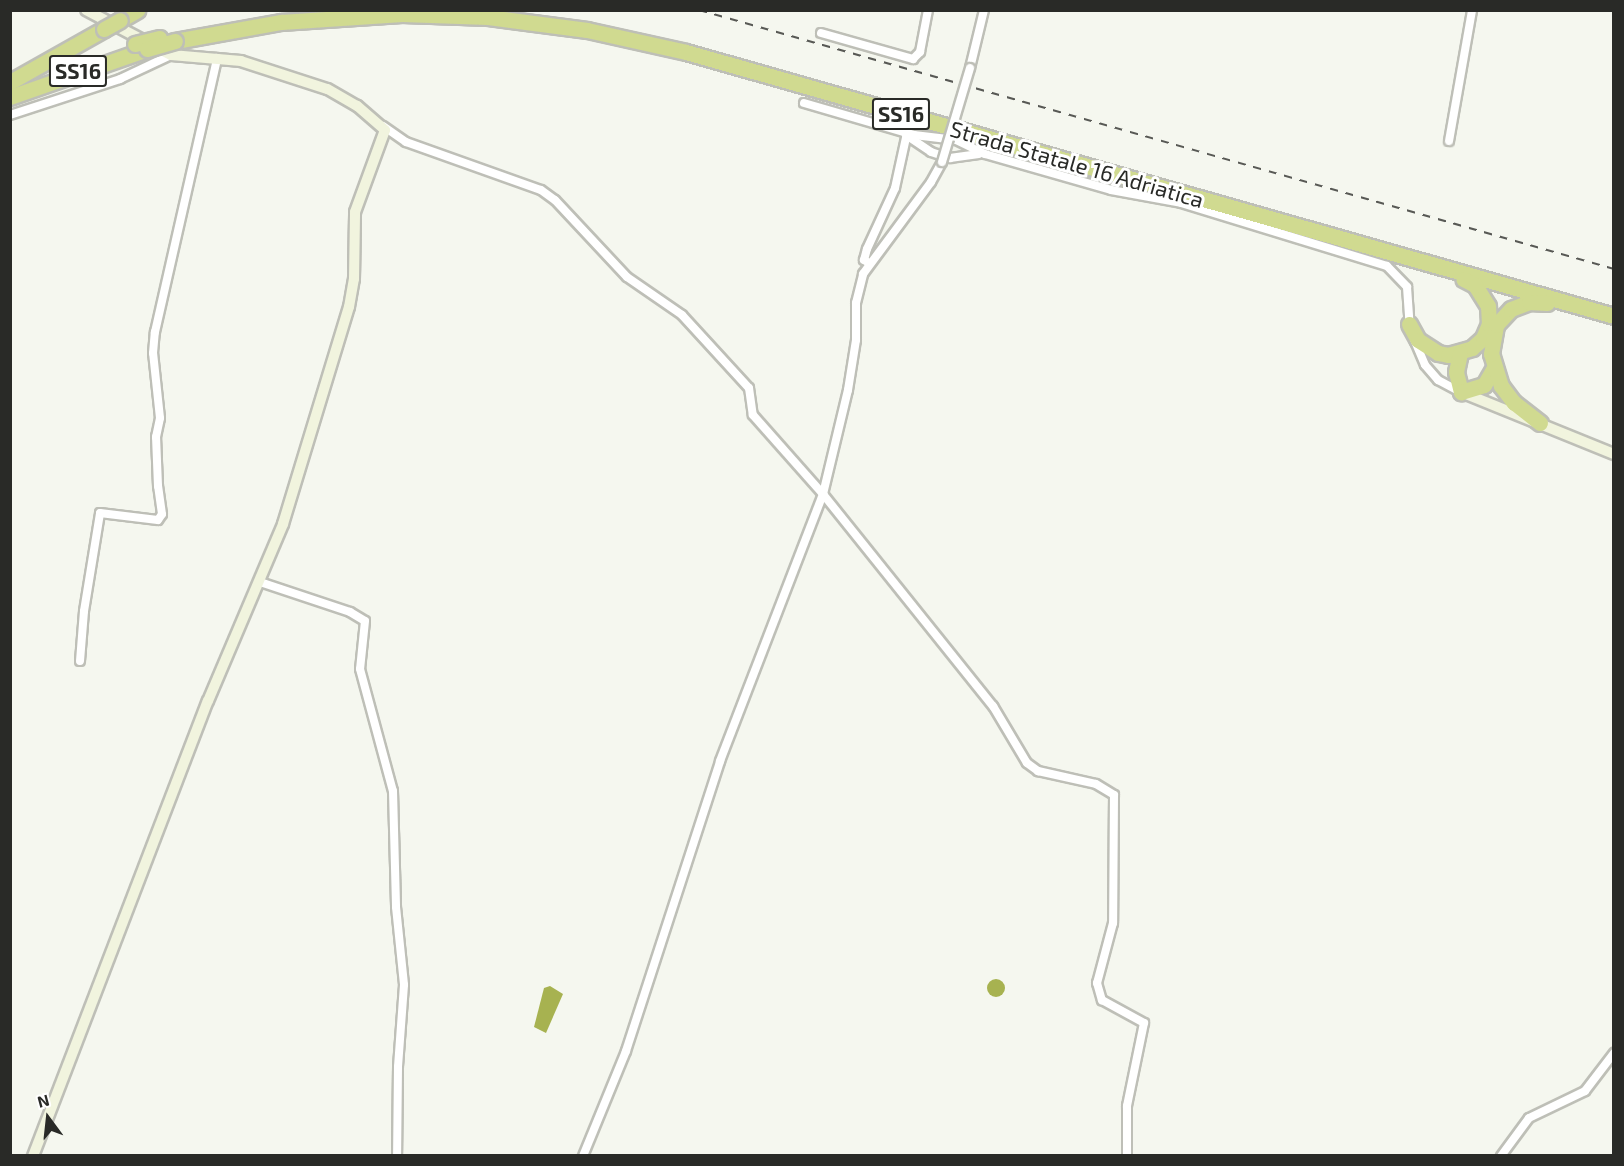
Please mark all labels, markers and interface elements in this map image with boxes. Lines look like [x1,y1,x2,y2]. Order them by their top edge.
road number: SS16 [48,53,108,89]
road number: SS16 [871,96,931,132]
street label: Strada Statale 16 Adriatica [947,115,1207,213]
north arrow [18,1088,78,1148]
text: N [35,1089,51,1111]

